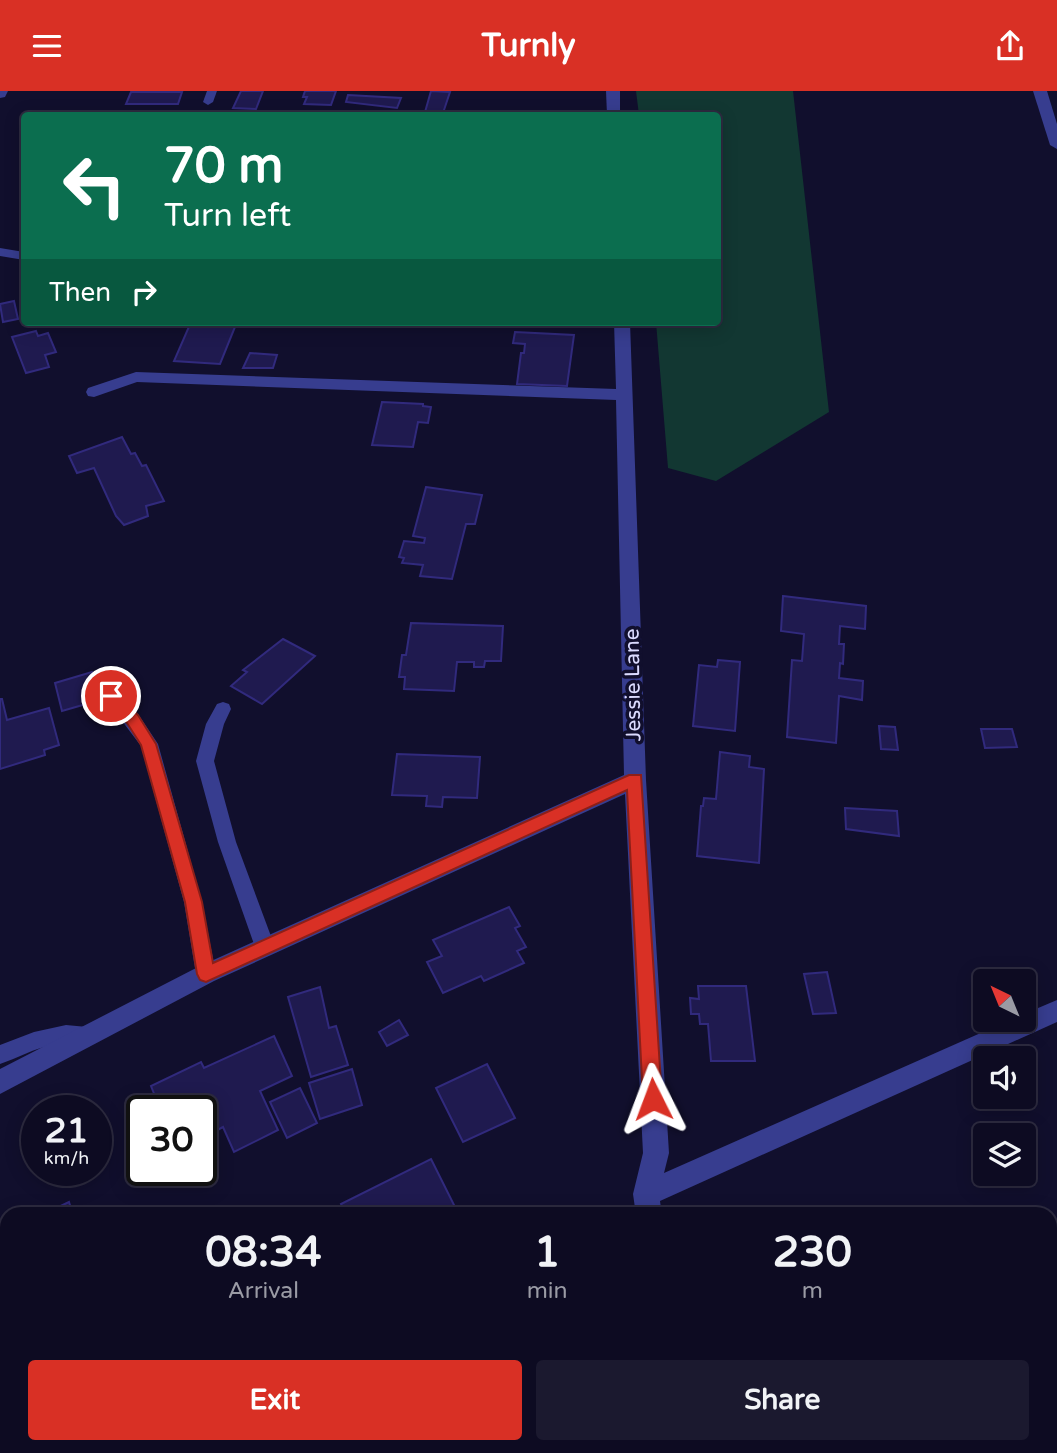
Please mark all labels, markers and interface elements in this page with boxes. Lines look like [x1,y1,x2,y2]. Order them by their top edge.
icon: menu [28,27,66,65]
text: Turnly [482,27,575,65]
icon: share [991,27,1029,65]
text: 70 m [164,137,283,196]
icon: left [49,140,140,231]
text: Turn left [164,197,291,235]
icon: right [125,273,163,311]
text: Then [49,277,111,308]
street label: Jessie Lane [620,628,646,742]
pin [81,666,141,726]
icon: arrive [92,677,130,715]
north arrow [973,969,1036,1033]
map controls [973,969,1036,1186]
button: sound [973,1046,1036,1109]
position arrow [616,1062,690,1136]
speed limit sign: 30 [126,1095,217,1186]
text: 21 [45,1110,88,1152]
button: layers [973,1123,1036,1186]
text: km/h [44,1147,89,1169]
text: 08:34 [205,1227,322,1278]
text: 1 [534,1227,560,1278]
text: 230 [773,1227,852,1278]
text: Arrival [228,1277,299,1305]
text: min [527,1277,568,1305]
text: m [802,1277,823,1305]
button: Exit [28,1360,522,1440]
button: Share [536,1360,1029,1440]

